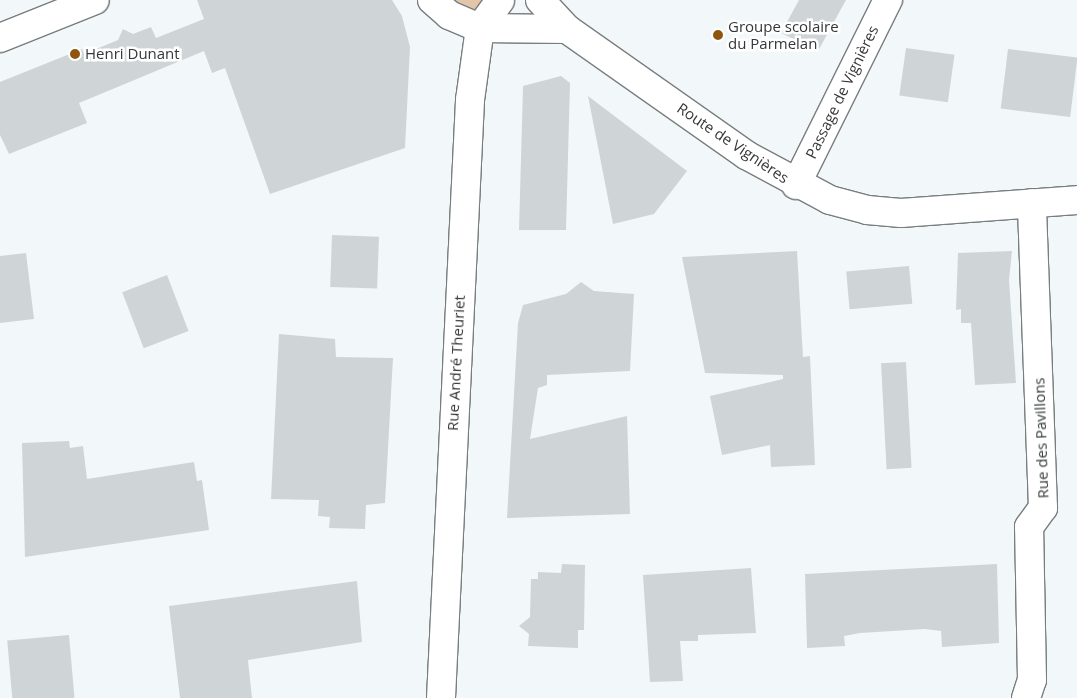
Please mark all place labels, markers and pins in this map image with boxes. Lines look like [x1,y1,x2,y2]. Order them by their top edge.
place label: Groupe scolaire du Parmelan [728,17,839,52]
marker: Groupe scolaire du Parmelan [712,29,724,41]
place label: Henri Dunant [85,45,180,63]
marker: Henri Dunant [69,48,81,60]

